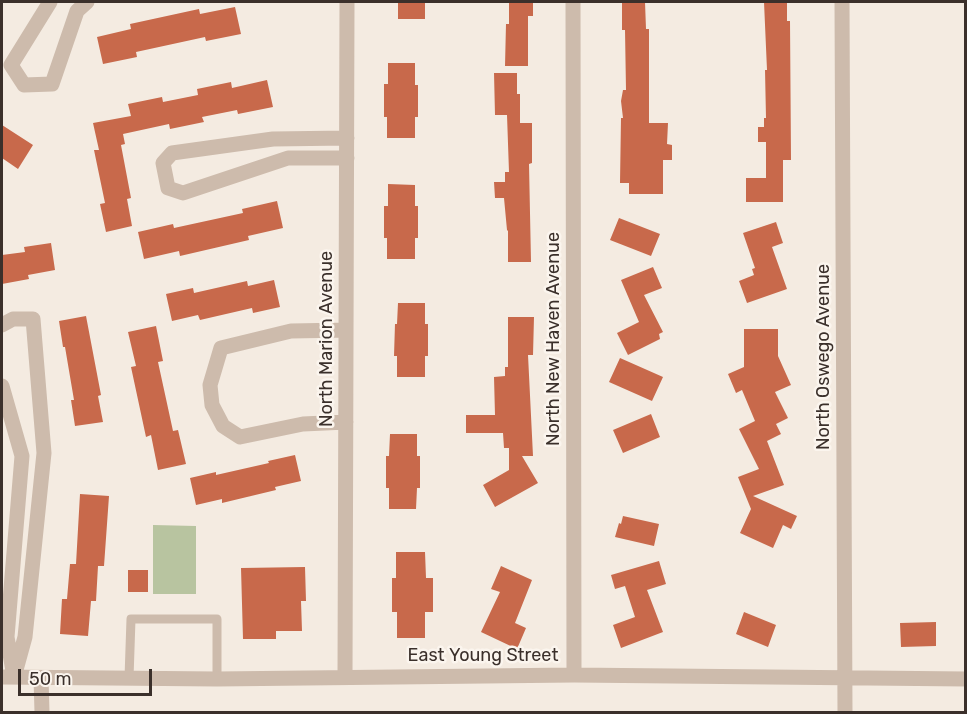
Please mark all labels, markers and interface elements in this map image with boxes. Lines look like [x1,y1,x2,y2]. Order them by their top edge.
street label: North New Haven Avenue [543,232,565,446]
street label: North Marion Avenue [316,251,338,427]
street label: North Oswego Avenue [813,264,835,450]
street label: East Young Street [408,645,558,667]
scale bar [21,657,154,695]
text: 50 m [29,668,72,690]

